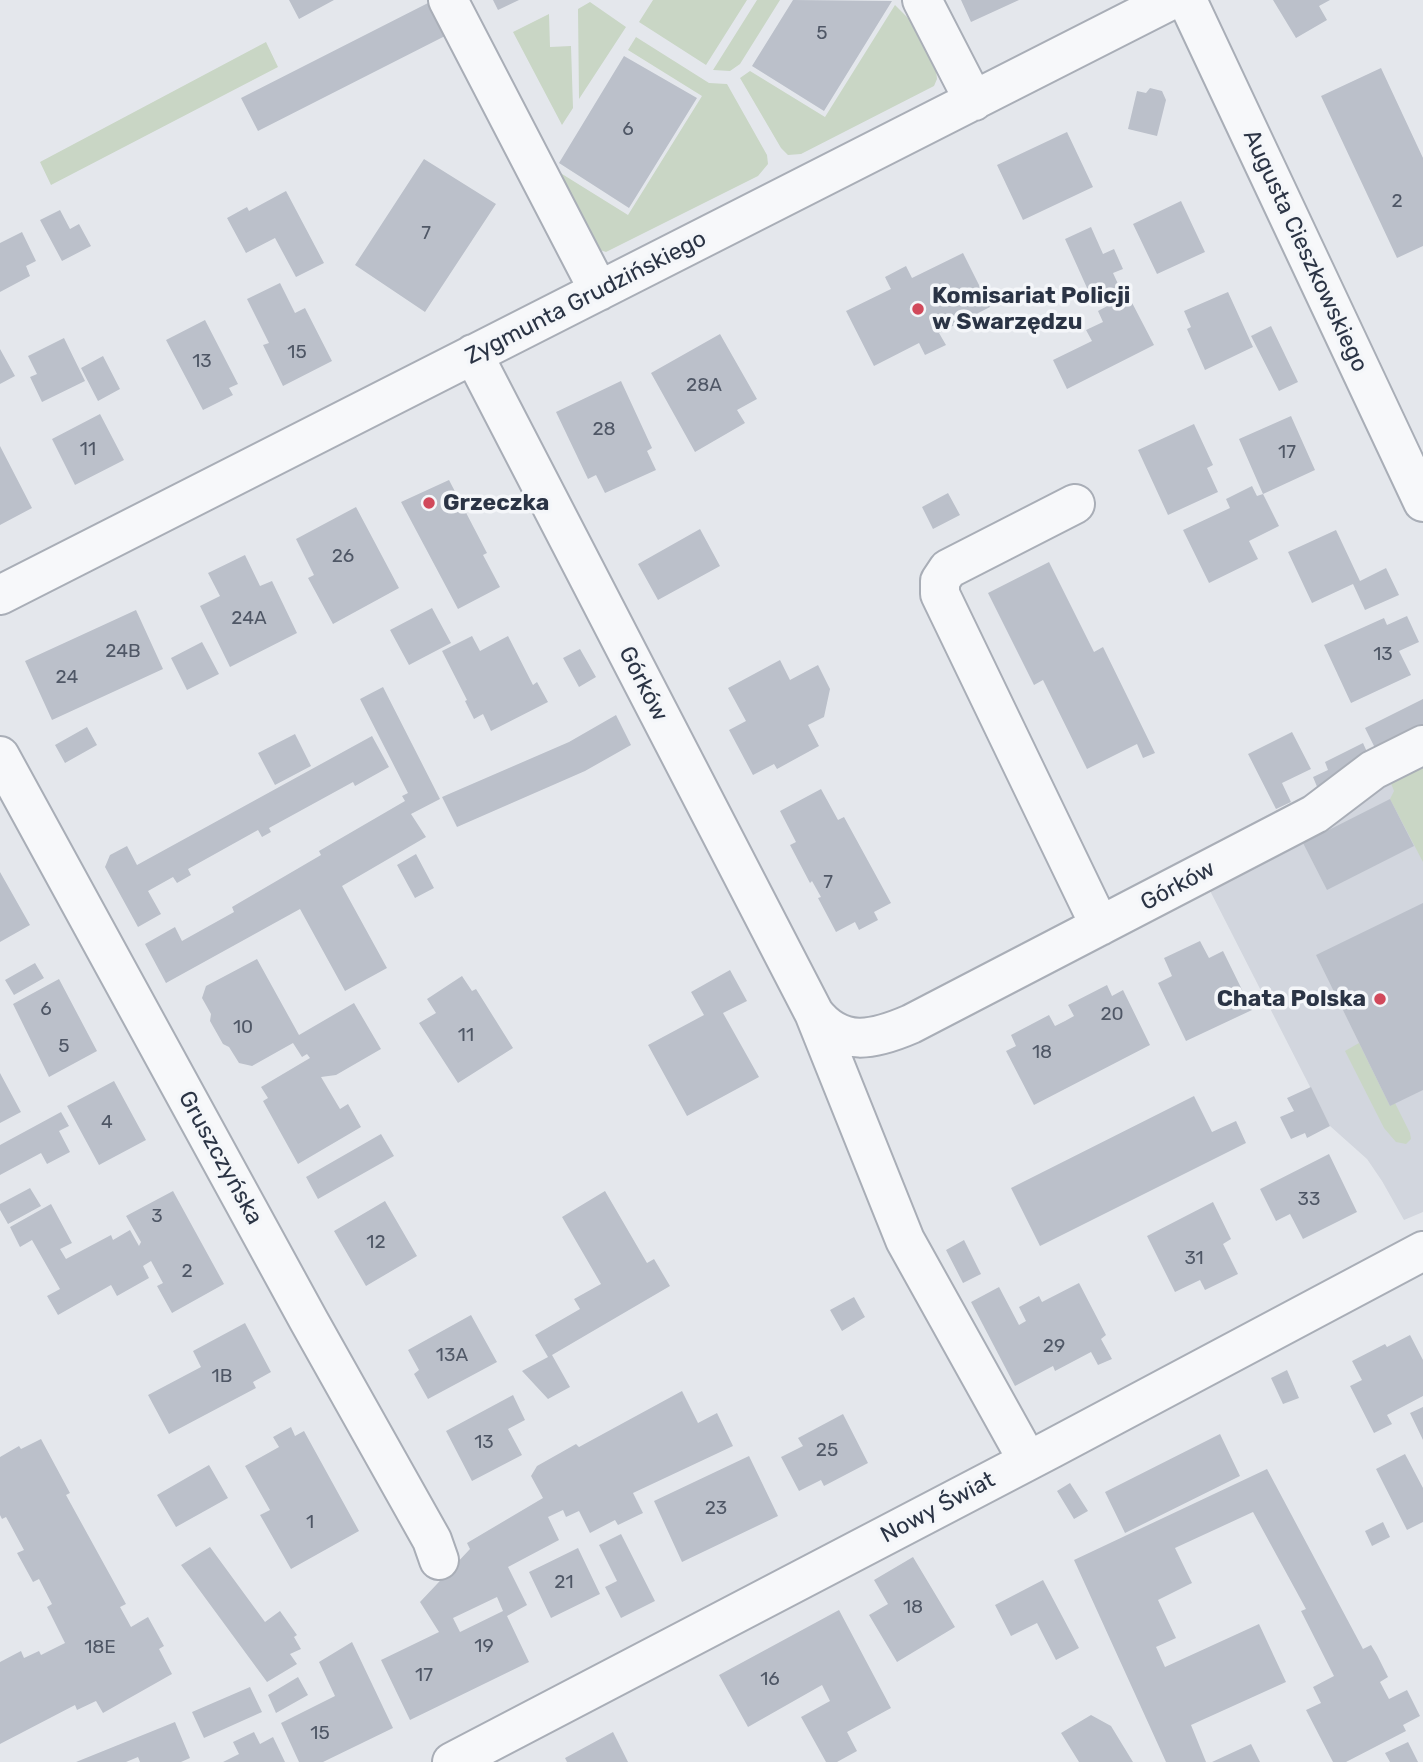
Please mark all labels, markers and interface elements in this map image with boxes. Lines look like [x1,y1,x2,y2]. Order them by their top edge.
house number: 5 [816,23,828,45]
house number: 6 [622,119,634,141]
street label: Augusta Cieszkowskiego [1237,125,1373,377]
house number: 2 [1391,191,1403,213]
house number: 7 [421,223,431,245]
street label: Zygmunta Grudzińskiego [461,225,711,371]
place label: Komisariat Policji w Swarzędzu [932,282,1130,336]
marker: Komisariat Policji w Swarzędzu [910,301,926,317]
house number: 15 [287,342,307,364]
house number: 13 [192,351,212,373]
house number: 28A [686,375,722,397]
house number: 28 [592,419,616,441]
house number: 11 [80,439,96,461]
house number: 17 [1278,442,1296,464]
place label: Grzeczka [443,489,549,517]
marker: Grzeczka [421,495,437,511]
house number: 26 [332,546,354,568]
house number: 24A [231,608,267,630]
house number: 24B [105,641,141,663]
street label: Górków [612,642,674,726]
house number: 13 [1373,644,1393,666]
house number: 24 [56,667,78,689]
street label: Górków [1136,855,1220,917]
house number: 7 [823,872,833,894]
place label: Chata Polska [1217,985,1366,1013]
marker: Chata Polska [1372,991,1388,1007]
house number: 6 [40,999,52,1021]
house number: 20 [1100,1004,1124,1026]
house number: 10 [233,1017,253,1039]
house number: 11 [458,1025,474,1047]
house number: 5 [58,1036,70,1058]
house number: 18 [1032,1042,1052,1064]
street label: Gruszczyńska [172,1086,268,1230]
house number: 4 [101,1112,113,1134]
house number: 33 [1298,1189,1320,1211]
house number: 3 [151,1206,163,1228]
house number: 12 [366,1232,386,1254]
house number: 31 [1184,1248,1204,1270]
house number: 2 [181,1261,193,1283]
house number: 29 [1043,1336,1065,1358]
house number: 13A [436,1345,468,1367]
house number: 1B [212,1366,232,1388]
house number: 13 [474,1432,494,1454]
house number: 25 [816,1440,838,1462]
street label: Nowy Świat [876,1466,1000,1550]
house number: 23 [705,1498,727,1520]
house number: 1 [306,1512,314,1534]
house number: 21 [554,1572,574,1594]
house number: 18 [903,1597,923,1619]
house number: 19 [474,1636,494,1658]
house number: 18E [84,1637,116,1659]
house number: 17 [415,1665,433,1687]
house number: 16 [760,1669,780,1691]
house number: 15 [310,1723,330,1745]

